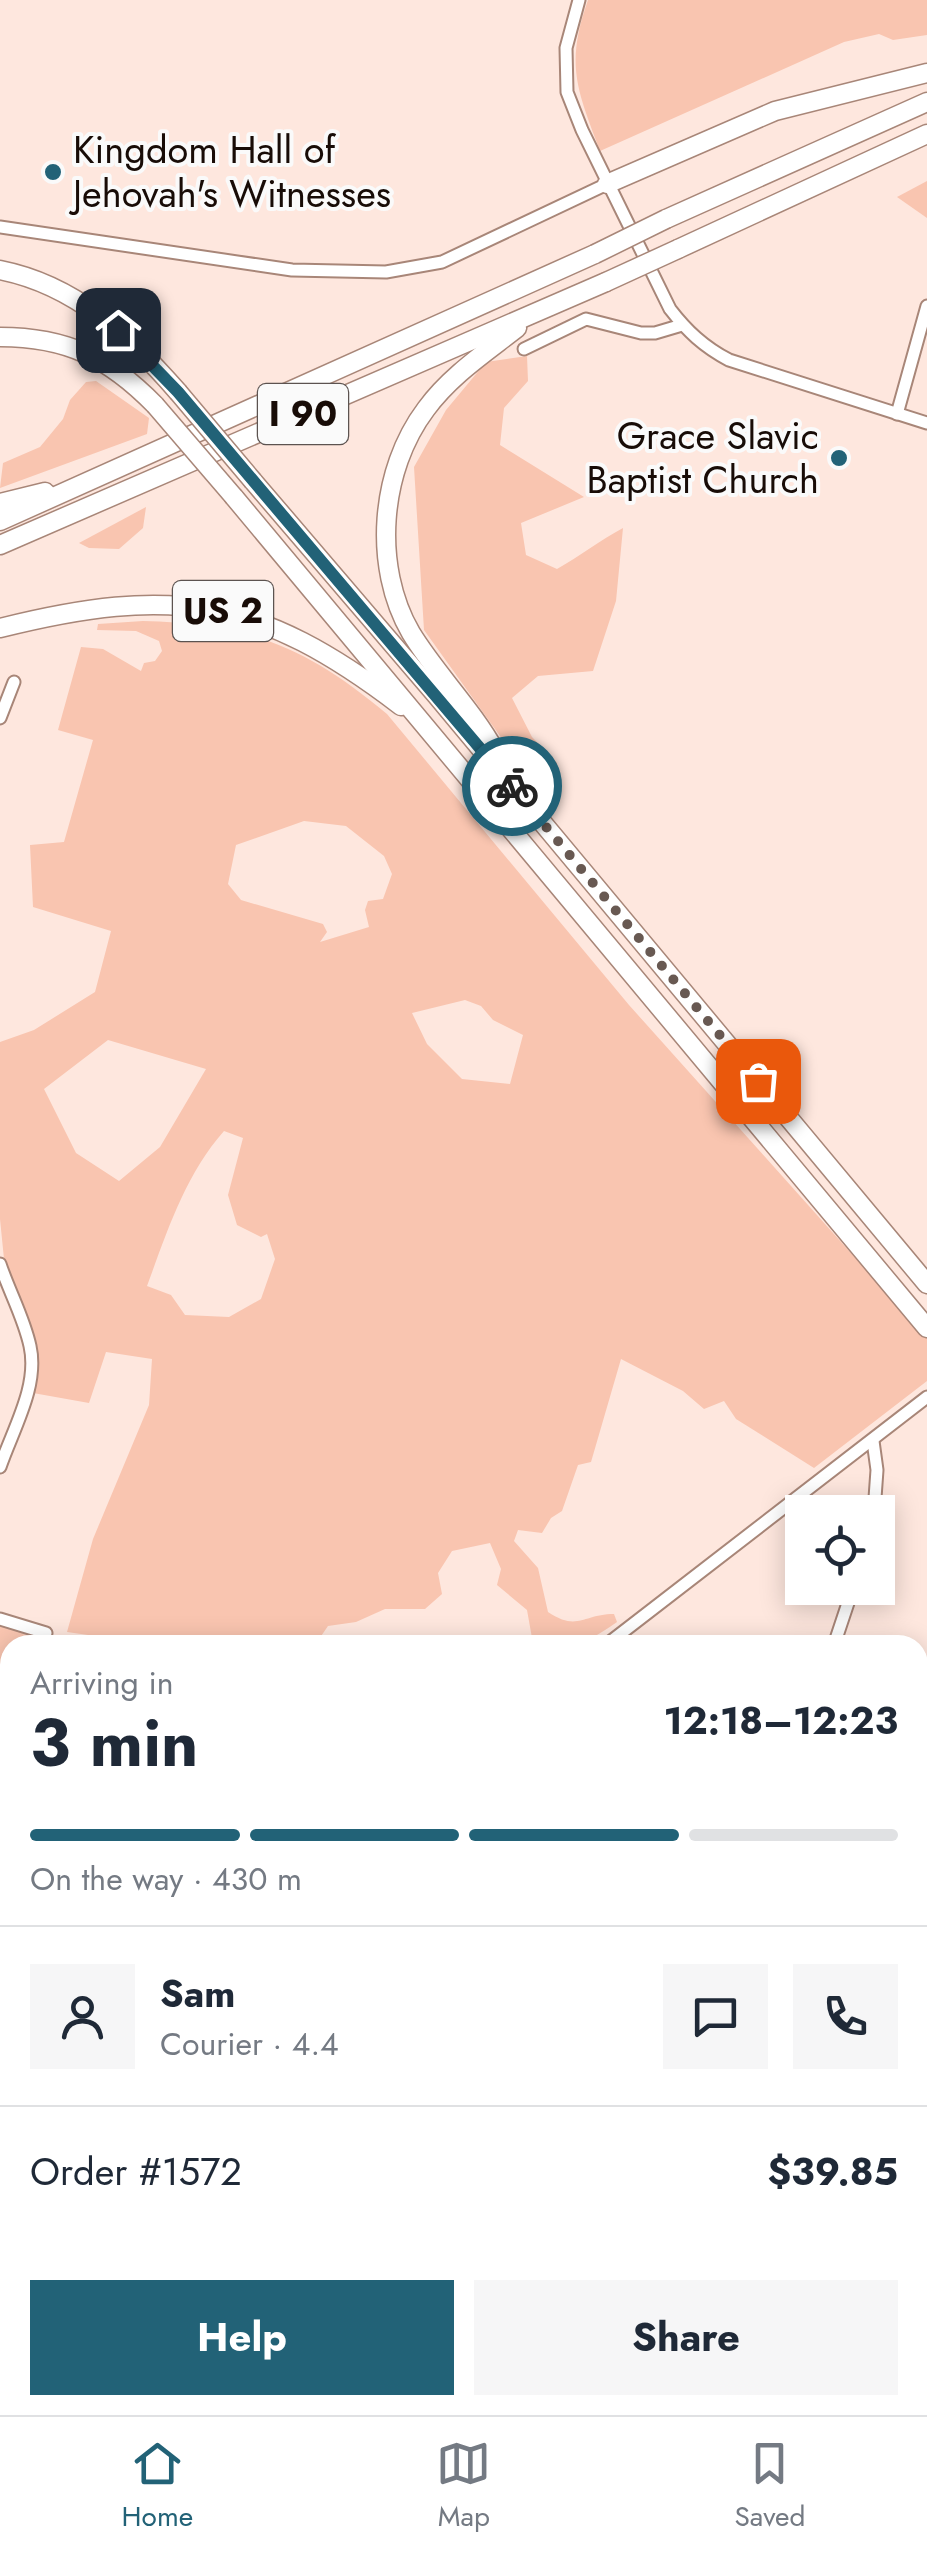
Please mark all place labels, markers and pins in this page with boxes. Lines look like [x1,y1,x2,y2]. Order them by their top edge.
place label: Kingdom Hall of Jehovah's Witnesses [68,122,391,221]
marker: Kingdom Hall of Jehovah's Witnesses [42,161,64,183]
pin [76,288,161,373]
place label: Grace Slavic Baptist Church [587,408,819,507]
marker: Grace Slavic Baptist Church [828,447,850,469]
pin [716,1039,801,1124]

